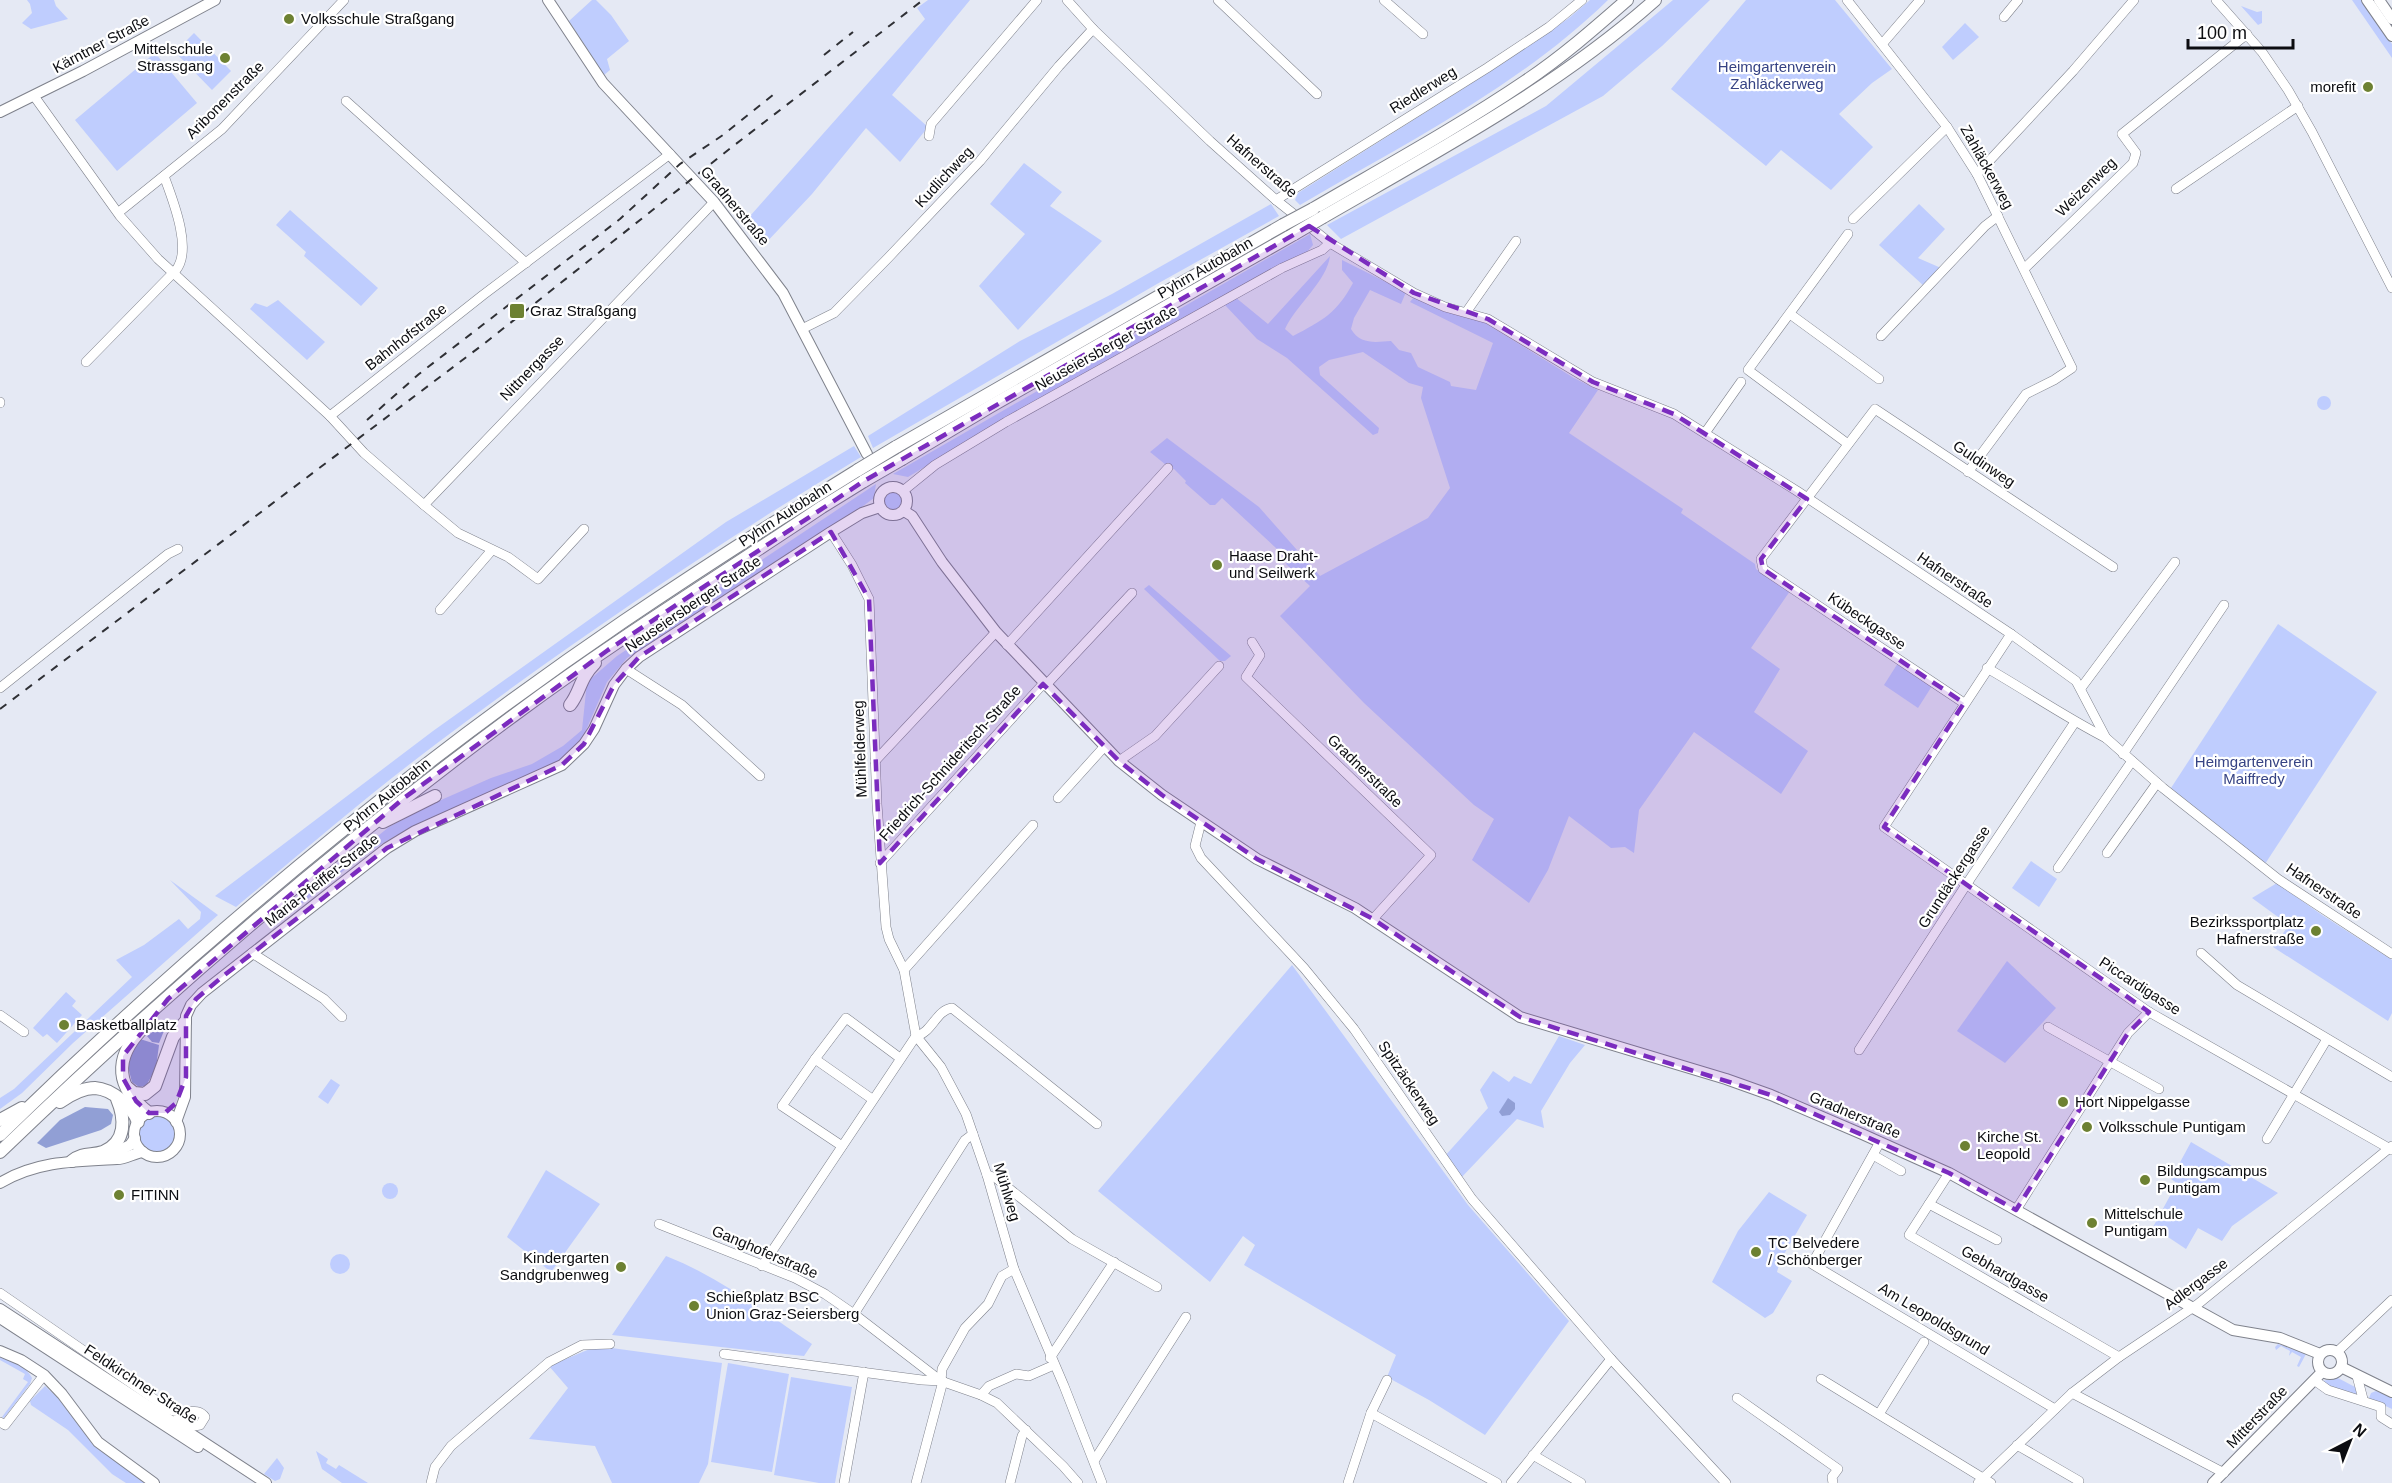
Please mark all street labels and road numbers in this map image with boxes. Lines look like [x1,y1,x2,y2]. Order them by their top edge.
street label: Kärntner Straße [50,11,152,76]
street label: Aribonenstraße [182,57,267,142]
street label: Riedlerweg [1386,62,1459,117]
street label: Zahläckerweg [1957,122,2018,212]
street label: Hafnerstraße [1224,130,1301,201]
street label: Kudlichweg [911,143,976,211]
street label: Weizenweg [2052,154,2119,220]
street label: Gradnerstraße [698,163,773,249]
street label: Pyhrn Autobahn [1154,234,1255,302]
street label: Bahnhofstraße [362,300,450,374]
street label: Neuseiersberger Straße [1032,301,1180,394]
street label: Nittnergasse [496,331,567,404]
street label: Guldinweg [1950,437,2018,490]
street label: Pyhrn Autobahn [735,477,834,550]
street label: Hafnerstraße [1914,548,1996,611]
street label: Neuseiersberger Straße [622,552,764,655]
street label: Kübeckgasse [1825,588,1909,653]
street label: Friedrich-Schnideritsch-Straße [875,681,1024,844]
street label: Mühlfelderweg [849,700,870,798]
street label: Gradnerstraße [1324,731,1406,811]
street label: Pyhrn Autobahn [340,754,434,835]
street label: Grundäckergasse [1914,822,1993,931]
street label: Maria-Pfeiffer-Straße [261,830,382,929]
street label: Hafnerstraße [2283,859,2365,922]
street label: Piccardigasse [2096,953,2184,1018]
street label: Spitzäckerweg [1375,1038,1444,1128]
street label: Gradnerstraße [1807,1088,1903,1141]
street label: Mühlweg [991,1161,1024,1223]
street label: Ganghoferstraße [710,1222,821,1282]
street label: Gebhardgasse [1958,1242,2052,1306]
street label: Adlergasse [2161,1254,2231,1313]
street label: Am Leopoldsgrund [1876,1279,1993,1358]
street label: Feldkirchner Straße [81,1341,201,1427]
street label: Mitterstraße [2223,1382,2291,1451]

